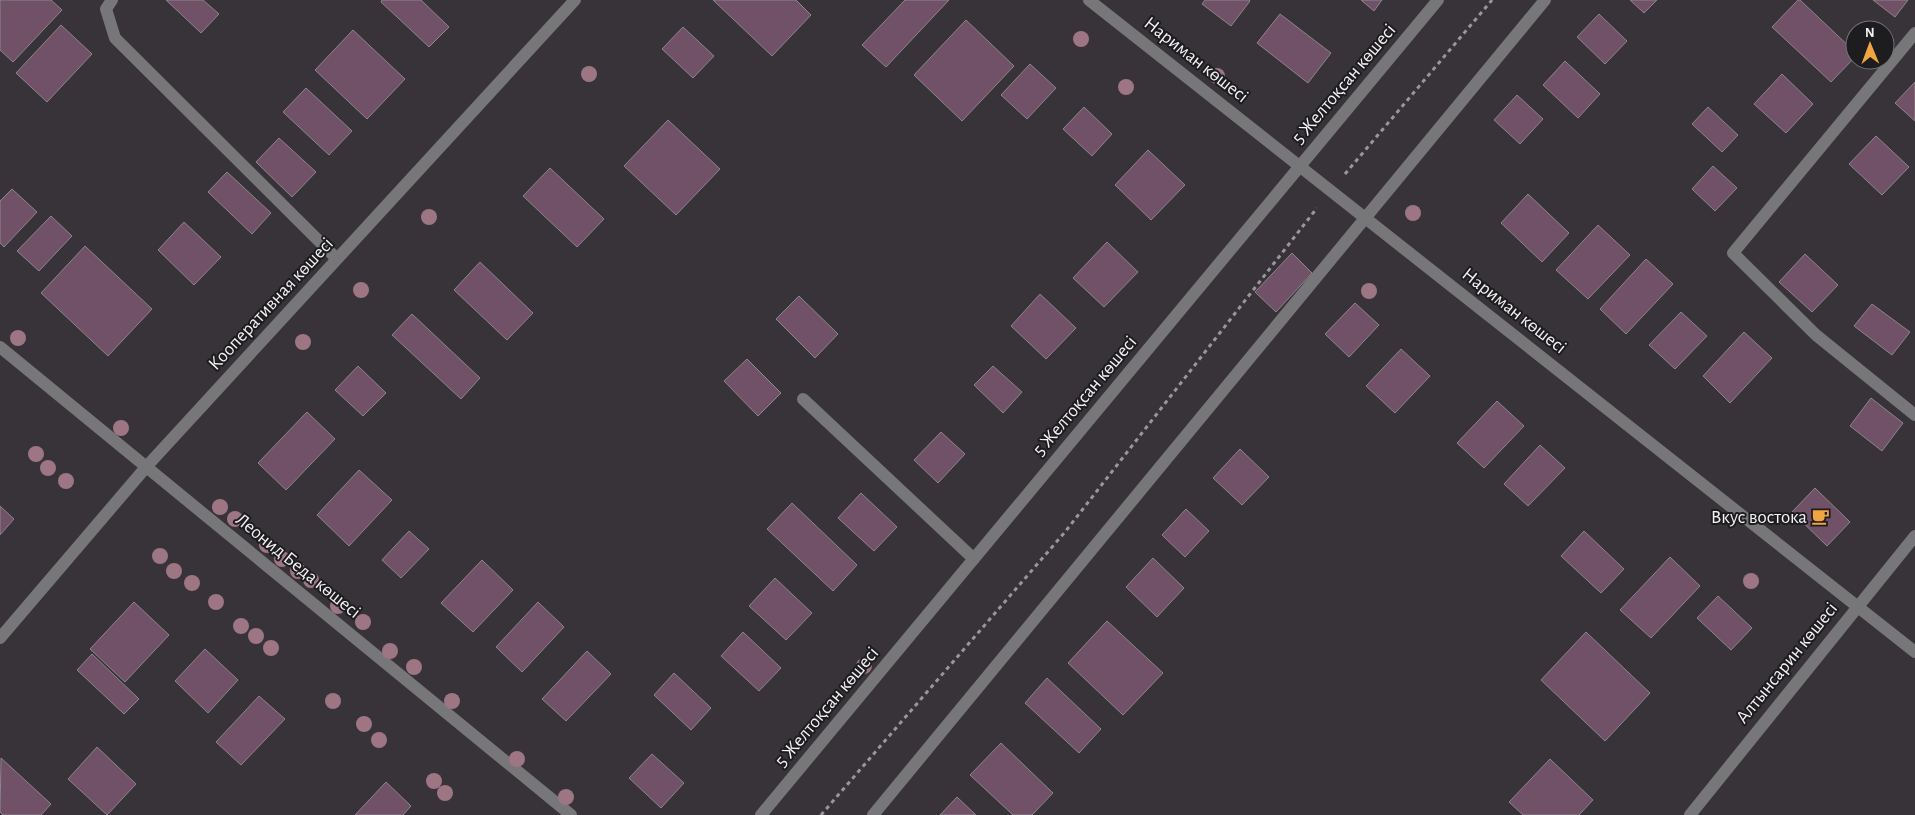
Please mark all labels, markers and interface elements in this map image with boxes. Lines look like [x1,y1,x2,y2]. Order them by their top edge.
street label: Нариман көшесі [1140,14,1252,106]
street label: 5 Желтоқсан көшесі [1289,20,1399,148]
north arrow [1845,20,1895,70]
text: N [1865,26,1875,40]
street label: Кооперативная көшесі [205,234,337,374]
street label: Нариман көшесі [1458,265,1570,357]
street label: 5 Желтоқсан көшесі [1030,332,1140,460]
cafe icon: Вкус востока [1811,507,1831,527]
place label: Вкус востока [1711,508,1807,527]
street label: Леонид Беда көшесі [232,510,364,622]
street label: Алтынсарин көшесі [1733,599,1841,727]
street label: 5 Желтоқсан көшесі [772,643,882,771]

